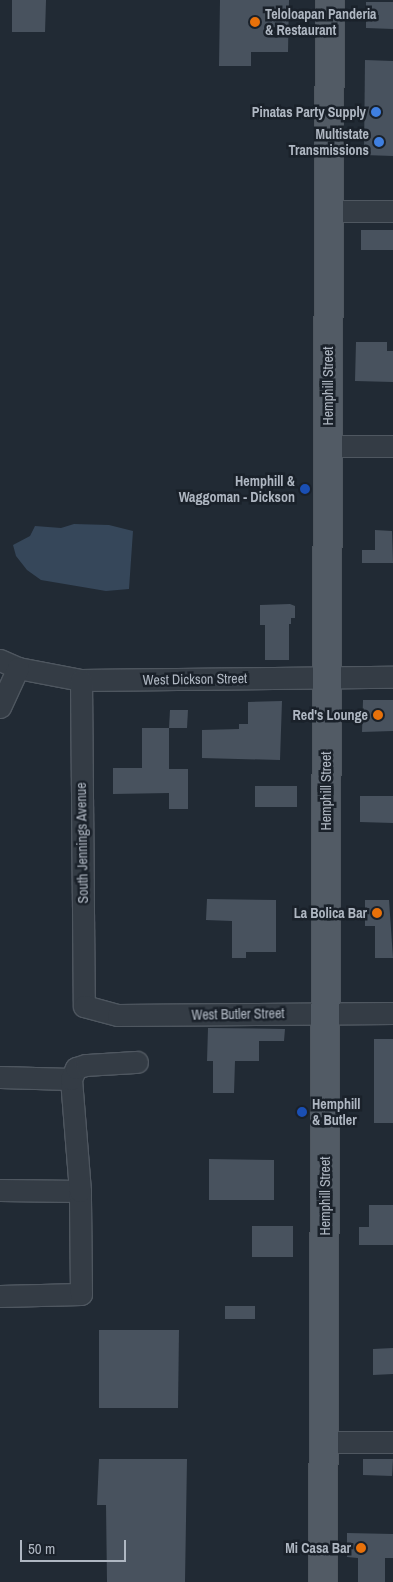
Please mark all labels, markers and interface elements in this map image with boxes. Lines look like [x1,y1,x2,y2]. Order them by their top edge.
place label: Teloloapan Panderia & Restaurant [265,6,376,38]
marker: Teloloapan Panderia & Restaurant [249,16,261,28]
place label: Pinatas Party Supply [252,104,366,120]
marker: Pinatas Party Supply [370,106,382,118]
place label: Multistate Transmissions [289,126,369,158]
marker: Multistate Transmissions [373,136,385,148]
street label: Hemphill Street [320,346,336,426]
place label: Hemphill & Waggoman - Dickson [179,473,295,506]
marker: Hemphill & Waggoman - Dickson [299,483,311,495]
street label: West Dickson Street [143,670,247,688]
place label: Red's Lounge [293,707,368,723]
marker: Red's Lounge [372,709,384,721]
street label: Hemphill Street [318,751,334,831]
street label: South Jennings Avenue [73,782,91,904]
place label: La Bolica Bar [294,905,367,921]
marker: La Bolica Bar [371,907,383,919]
street label: West Butler Street [191,1005,285,1023]
place label: Hemphill & Butler [312,1096,360,1128]
marker: Hemphill & Butler [296,1106,308,1118]
street label: Hemphill Street [317,1156,333,1236]
scale bar [22,1530,129,1562]
text: 50 m [28,1538,55,1559]
place label: Mi Casa Bar [285,1540,351,1556]
marker: Mi Casa Bar [355,1542,367,1554]

